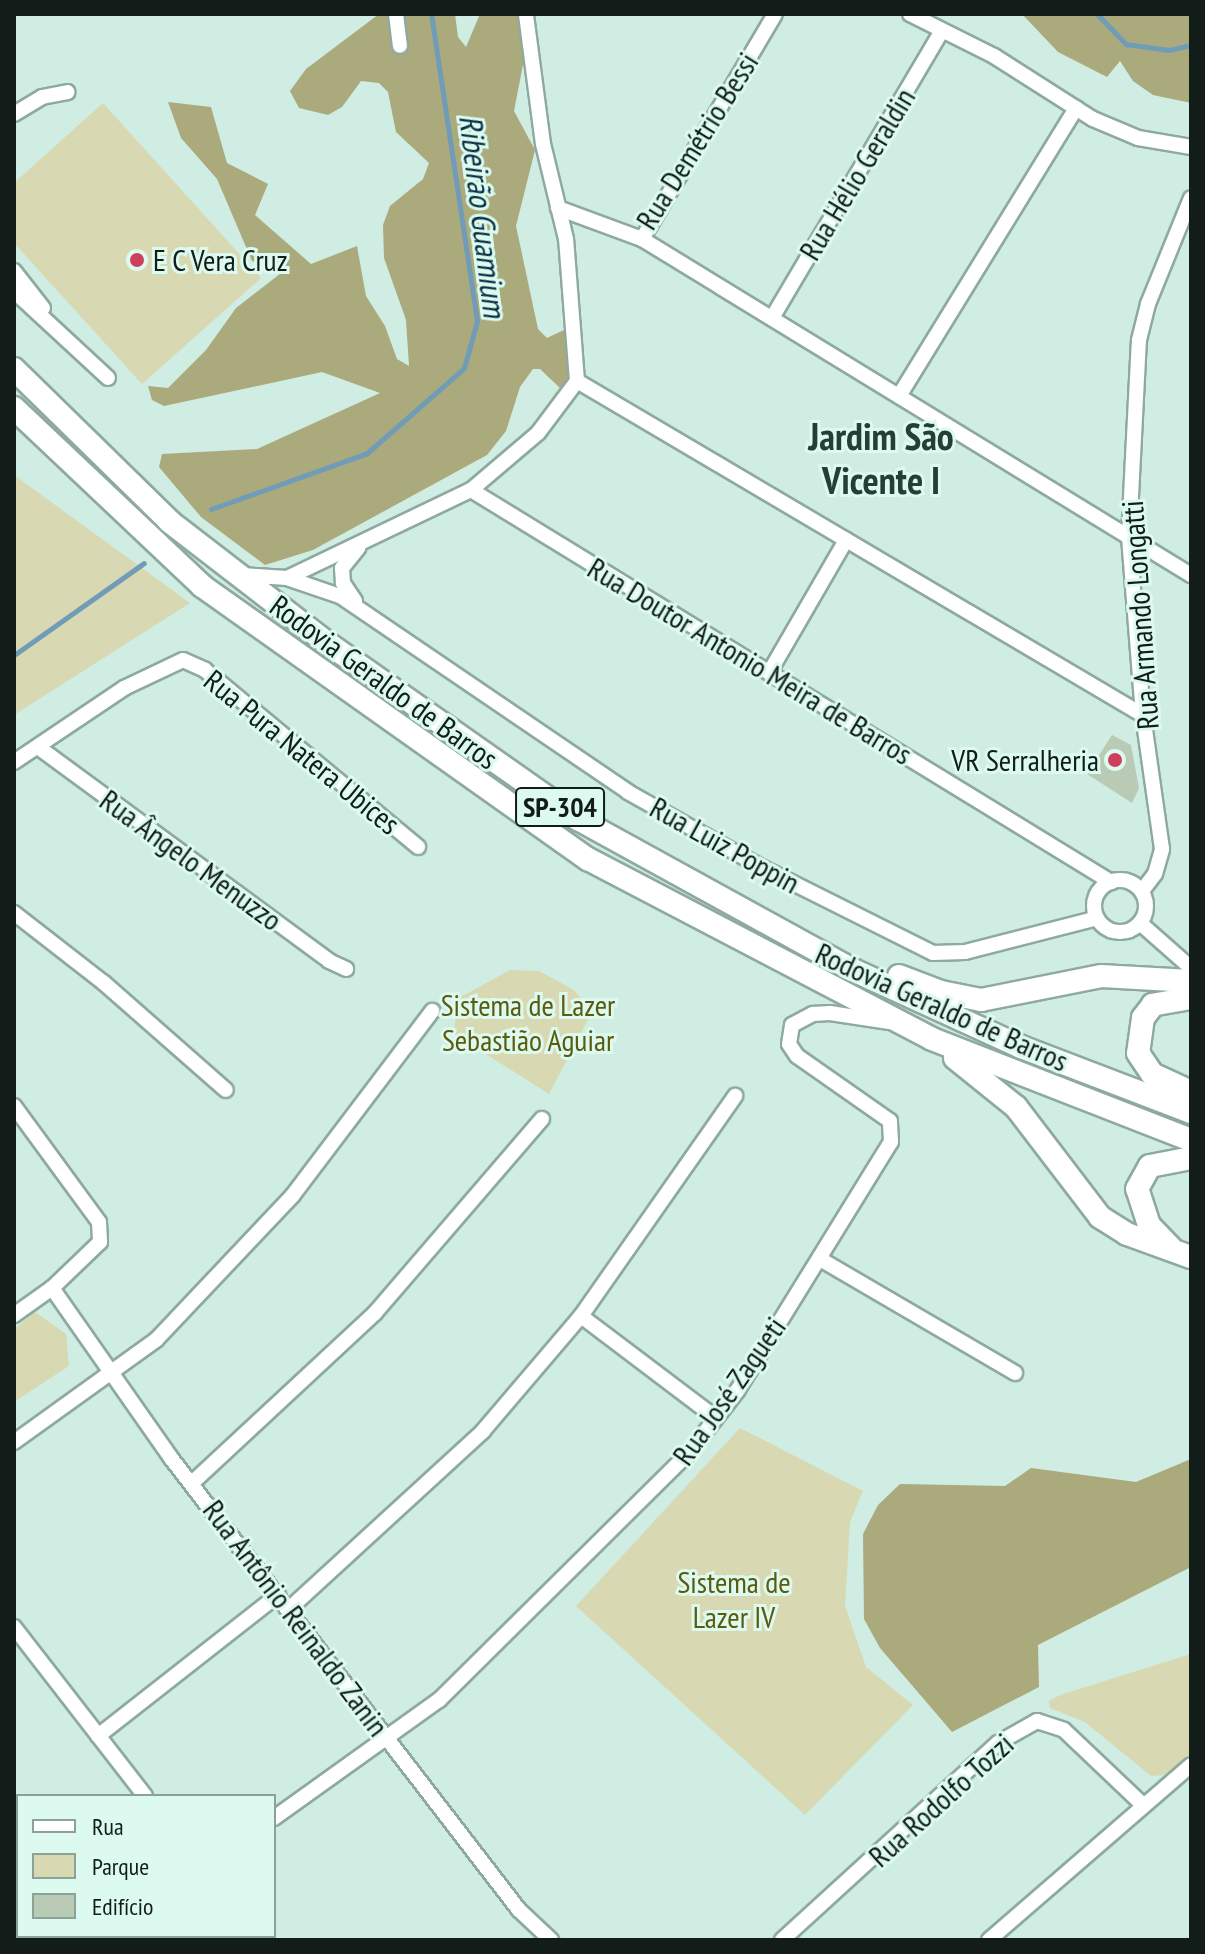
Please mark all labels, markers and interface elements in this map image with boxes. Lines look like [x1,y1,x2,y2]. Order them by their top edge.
street label: Rua Demétrio Bessi [628,46,766,236]
street label: Rua Hélio Geraldin [792,82,922,266]
water label: Ribeirão Guamium [452,113,514,319]
place label: E C Vera Cruz [153,242,289,278]
marker: E C Vera Cruz [128,251,146,269]
district label: Jardim São Vicente I [808,413,954,502]
street label: Rua Armando Longatti [1114,499,1166,731]
street label: Rua Doutor Antonio Meira de Barros [581,550,919,772]
street label: Rodovia Geraldo de Barros [263,587,505,777]
street label: Rua Pura Natera Ubices [197,662,407,842]
place label: VR Serralheria [951,742,1099,778]
marker: VR Serralheria [1106,751,1124,769]
street label: Rua Ângelo Menuzzo [93,782,289,938]
road number: SP-304 [514,783,606,831]
street label: Rua Luiz Poppin [644,789,806,901]
street label: Rodovia Geraldo de Barros [810,935,1074,1079]
park label: Sistema de Lazer Sebastião Aguiar [441,987,615,1058]
street label: Rua José Zagueti [665,1310,793,1472]
street label: Rua Antônio Reinaldo Zanin [195,1492,397,1744]
park label: Sistema de Lazer IV [677,1564,791,1634]
street label: Rua Rodolfo Tozzi [861,1725,1021,1875]
legend [16,1794,276,1938]
text: Rua [92,1811,124,1842]
text: Parque [92,1851,149,1882]
text: Edifício [92,1891,153,1922]

